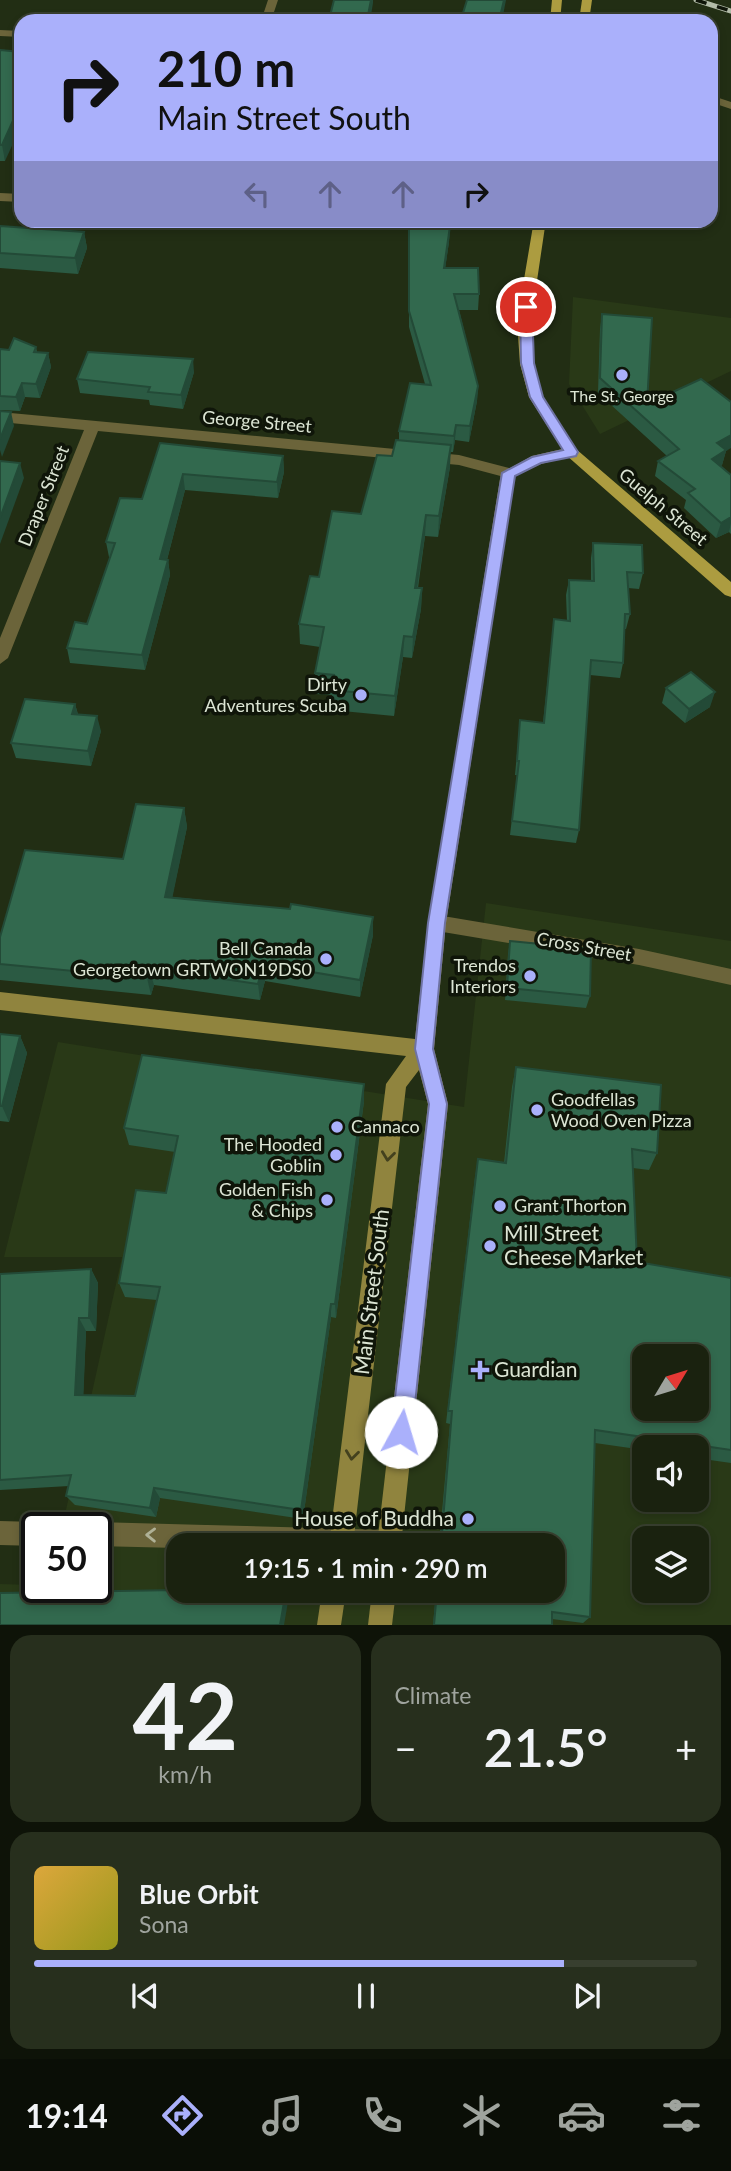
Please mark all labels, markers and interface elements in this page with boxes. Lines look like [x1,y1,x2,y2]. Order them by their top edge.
text: 210 m [157,39,295,97]
icon: right [42,42,133,133]
text: Main Street South [157,98,411,137]
icon: left [238,175,276,213]
icon: ahead [311,175,349,213]
icon: ahead [384,175,422,213]
icon: right [457,175,495,213]
pin [496,277,556,337]
icon: arrive [507,288,545,326]
marker: The St. George [614,367,630,383]
place label: The St. George [570,386,674,405]
street label: George Street [201,405,313,437]
street label: Draper Street [13,442,73,549]
street label: Guelph Street [615,463,713,550]
place label: Dirty Adventures Scuba [205,673,348,716]
marker: Dirty Adventures Scuba [353,687,369,703]
street label: Cross Street [535,927,634,965]
place label: Bell Canada Georgetown GRTWON19DS0 [73,937,312,980]
marker: Bell Canada Georgetown GRTWON19DS0 [318,951,334,967]
place label: Trendos Interiors [450,954,516,997]
marker: Trendos Interiors [522,968,538,984]
place label: Goodfellas Wood Oven Pizza [551,1088,692,1131]
marker: Goodfellas Wood Oven Pizza [529,1102,545,1118]
place label: Cannaco [351,1115,420,1137]
marker: Cannaco [329,1119,345,1135]
place label: The Hooded Goblin [224,1133,322,1176]
marker: The Hooded Goblin [328,1147,344,1163]
one-way arrow [380,1150,395,1162]
place label: Golden Fish & Chips [219,1178,313,1221]
marker: Golden Fish & Chips [319,1192,335,1208]
place label: Grant Thorton [514,1194,627,1216]
marker: Grant Thorton [492,1198,508,1214]
street label: Main Street South [348,1208,393,1376]
place label: Mill Street Cheese Market [504,1220,644,1269]
marker: Mill Street Cheese Market [482,1238,498,1254]
north arrow [632,1344,709,1421]
map controls [632,1344,709,1603]
place label: Guardian [494,1356,578,1381]
marker: Guardian [472,1362,488,1378]
position arrow [364,1395,438,1469]
button: sound [632,1435,709,1512]
one-way arrow [345,1449,360,1461]
place label: House of Buddha [294,1505,454,1530]
marker: House of Buddha [460,1511,476,1527]
speed limit sign: 50 [21,1512,112,1603]
button: layers [632,1526,709,1603]
one-way arrow [146,1527,156,1543]
text: 19:15 · 1 min · 290 m [243,1552,488,1584]
text: 42 [132,1660,238,1769]
text: Climate [395,1681,471,1709]
text: 21.5° [484,1716,608,1778]
text: − [395,1725,417,1771]
text: + [675,1725,697,1771]
text: km/h [158,1760,212,1788]
text: Blue Orbit [139,1878,259,1910]
text: Sona [139,1910,189,1938]
icon: previous [126,1977,164,2015]
icon: pause [347,1977,385,2015]
icon: next [568,1977,606,2015]
icon: directions [158,2091,207,2140]
icon: music [258,2091,307,2140]
icon: phone [358,2091,407,2140]
icon: climate [457,2091,506,2140]
icon: car [557,2091,606,2140]
icon: filters [657,2091,706,2140]
text: 19:14 [25,2096,108,2135]

